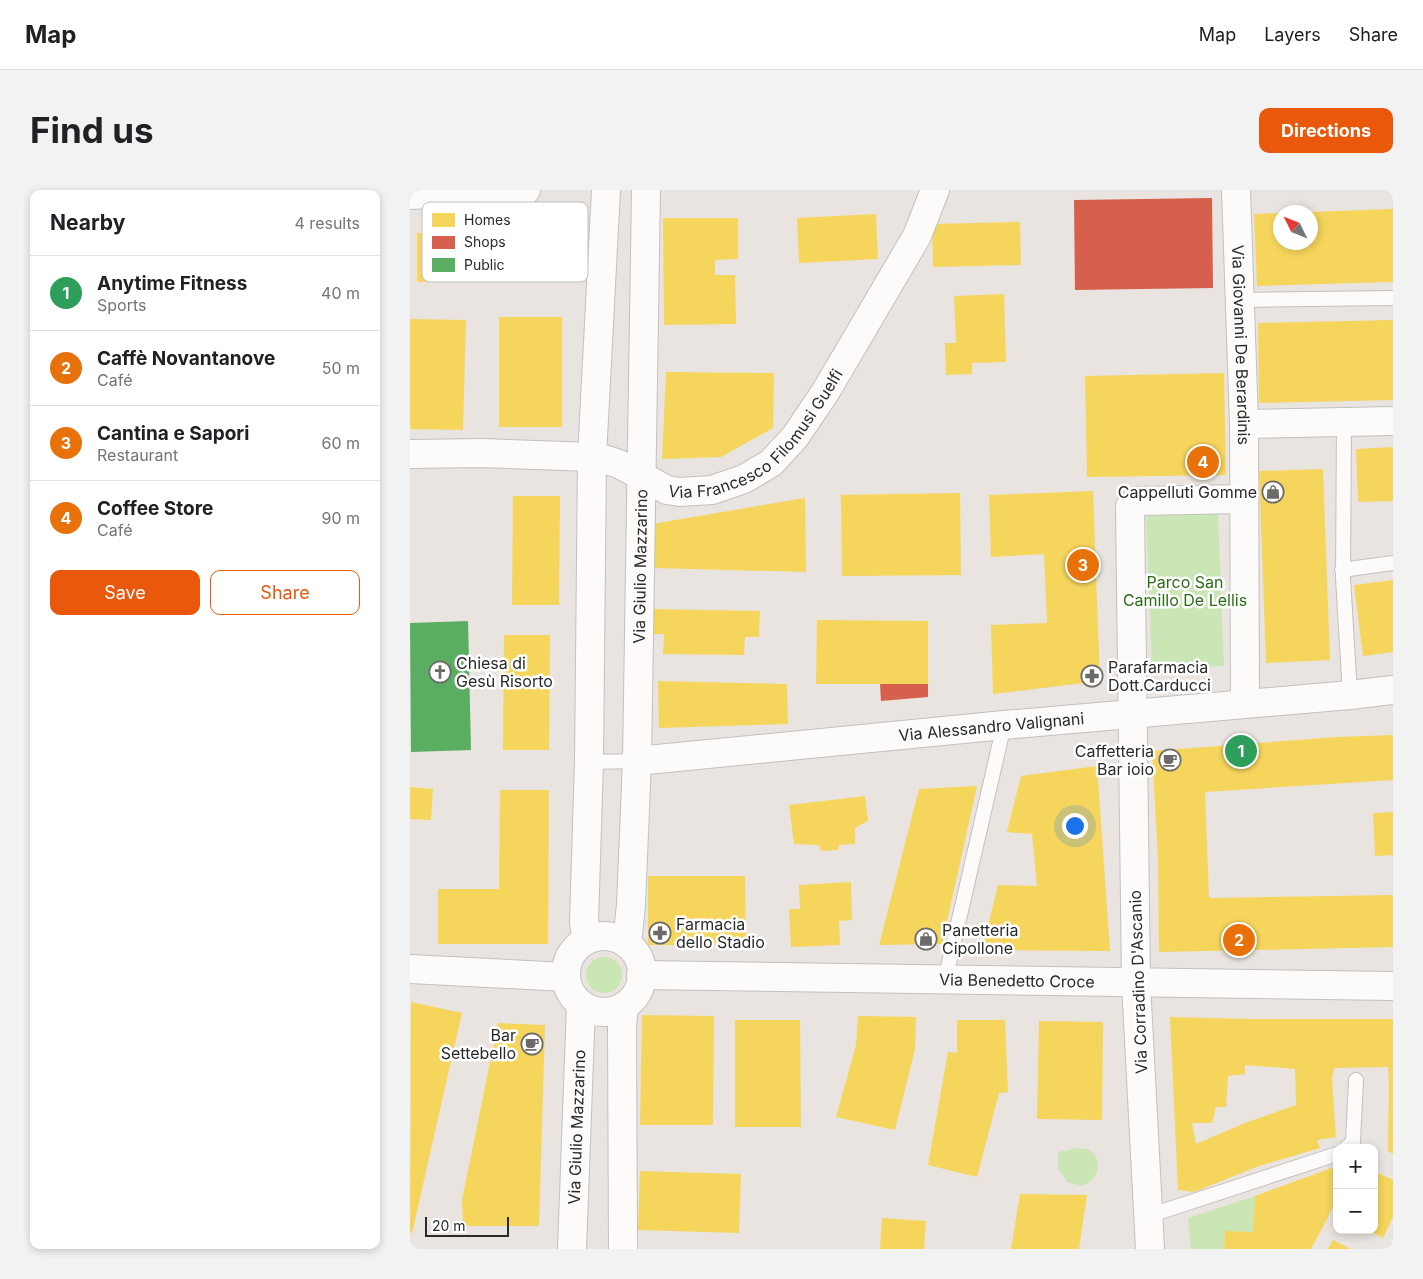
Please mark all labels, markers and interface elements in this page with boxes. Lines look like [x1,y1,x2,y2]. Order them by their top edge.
text: Map [25,20,76,49]
text: Map [1199,24,1236,45]
text: Layers [1264,24,1321,45]
text: Share [1349,24,1398,45]
button: Directions [1259,108,1393,153]
text: Find us [30,109,154,151]
legend [422,202,588,282]
north arrow [1273,205,1318,250]
text: Nearby [50,210,125,235]
text: Homes [464,211,511,228]
text: 4 results [295,213,360,233]
text: Shops [464,233,506,250]
street label: Via Giovanni De Berardinis [1228,245,1254,445]
text: Public [464,256,505,273]
text: Anytime Fitness [97,272,247,295]
text: 1 [63,283,69,303]
text: 40 m [321,283,360,303]
text: Sports [97,295,146,315]
text: Caffè Novantanove [97,347,275,370]
text: 2 [61,358,71,378]
text: 50 m [322,358,360,378]
street label: Via Francesco Filomusi Guelfi [667,365,847,502]
text: Café [97,370,132,390]
text: Cantina e Sapori [97,422,249,445]
text: 3 [61,433,71,453]
text: 60 m [321,433,360,453]
pin: 4 [1187,443,1219,481]
text: Restaurant [97,445,178,465]
shop icon: Cappelluti Gomme [1261,480,1285,504]
place label: Cappelluti Gomme [1118,482,1257,502]
street label: Via Giulio Mazzarino [629,489,651,644]
text: Coffee Store [97,497,213,520]
text: 4 [61,508,71,528]
text: 90 m [321,508,360,528]
text: Café [97,520,132,540]
pin: 3 [1067,546,1099,584]
button: Save [50,570,200,615]
button: Share [210,570,360,615]
park label: Parco San Camillo De Lellis [1123,572,1247,610]
place label: Chiesa di Gesù Risorto [456,653,553,691]
place label: Parafarmacia Dott.Carducci [1108,657,1211,695]
church icon: Chiesa di Gesù Risorto [428,660,452,684]
pharmacy icon: Parafarmacia Dott.Carducci [1080,664,1104,688]
street label: Via Alessandro Valignani [898,708,1085,745]
pin: 1 [1225,732,1257,770]
place label: Caffetteria Bar ioio [1075,741,1154,779]
cafe icon: Caffetteria Bar ioio [1158,748,1182,772]
your location [1062,813,1088,839]
street label: Via Corradino D'Ascanio [1125,890,1151,1074]
place label: Farmacia dello Stadio [676,914,765,952]
place label: Panetteria Cipollone [942,920,1018,958]
pharmacy icon: Farmacia dello Stadio [648,921,672,945]
pin: 2 [1223,921,1255,959]
shop icon: Panetteria Cipollone [914,927,938,951]
street label: Via Benedetto Croce [939,969,1095,992]
place label: Bar Settebello [441,1025,516,1063]
cafe icon: Bar Settebello [520,1032,544,1056]
street label: Via Giulio Mazzarino [564,1049,589,1205]
map controls [1333,1144,1378,1234]
button: + [1333,1144,1378,1189]
button: − [1333,1189,1378,1234]
scale bar [425,1214,509,1237]
text: 20 m [432,1217,466,1234]

